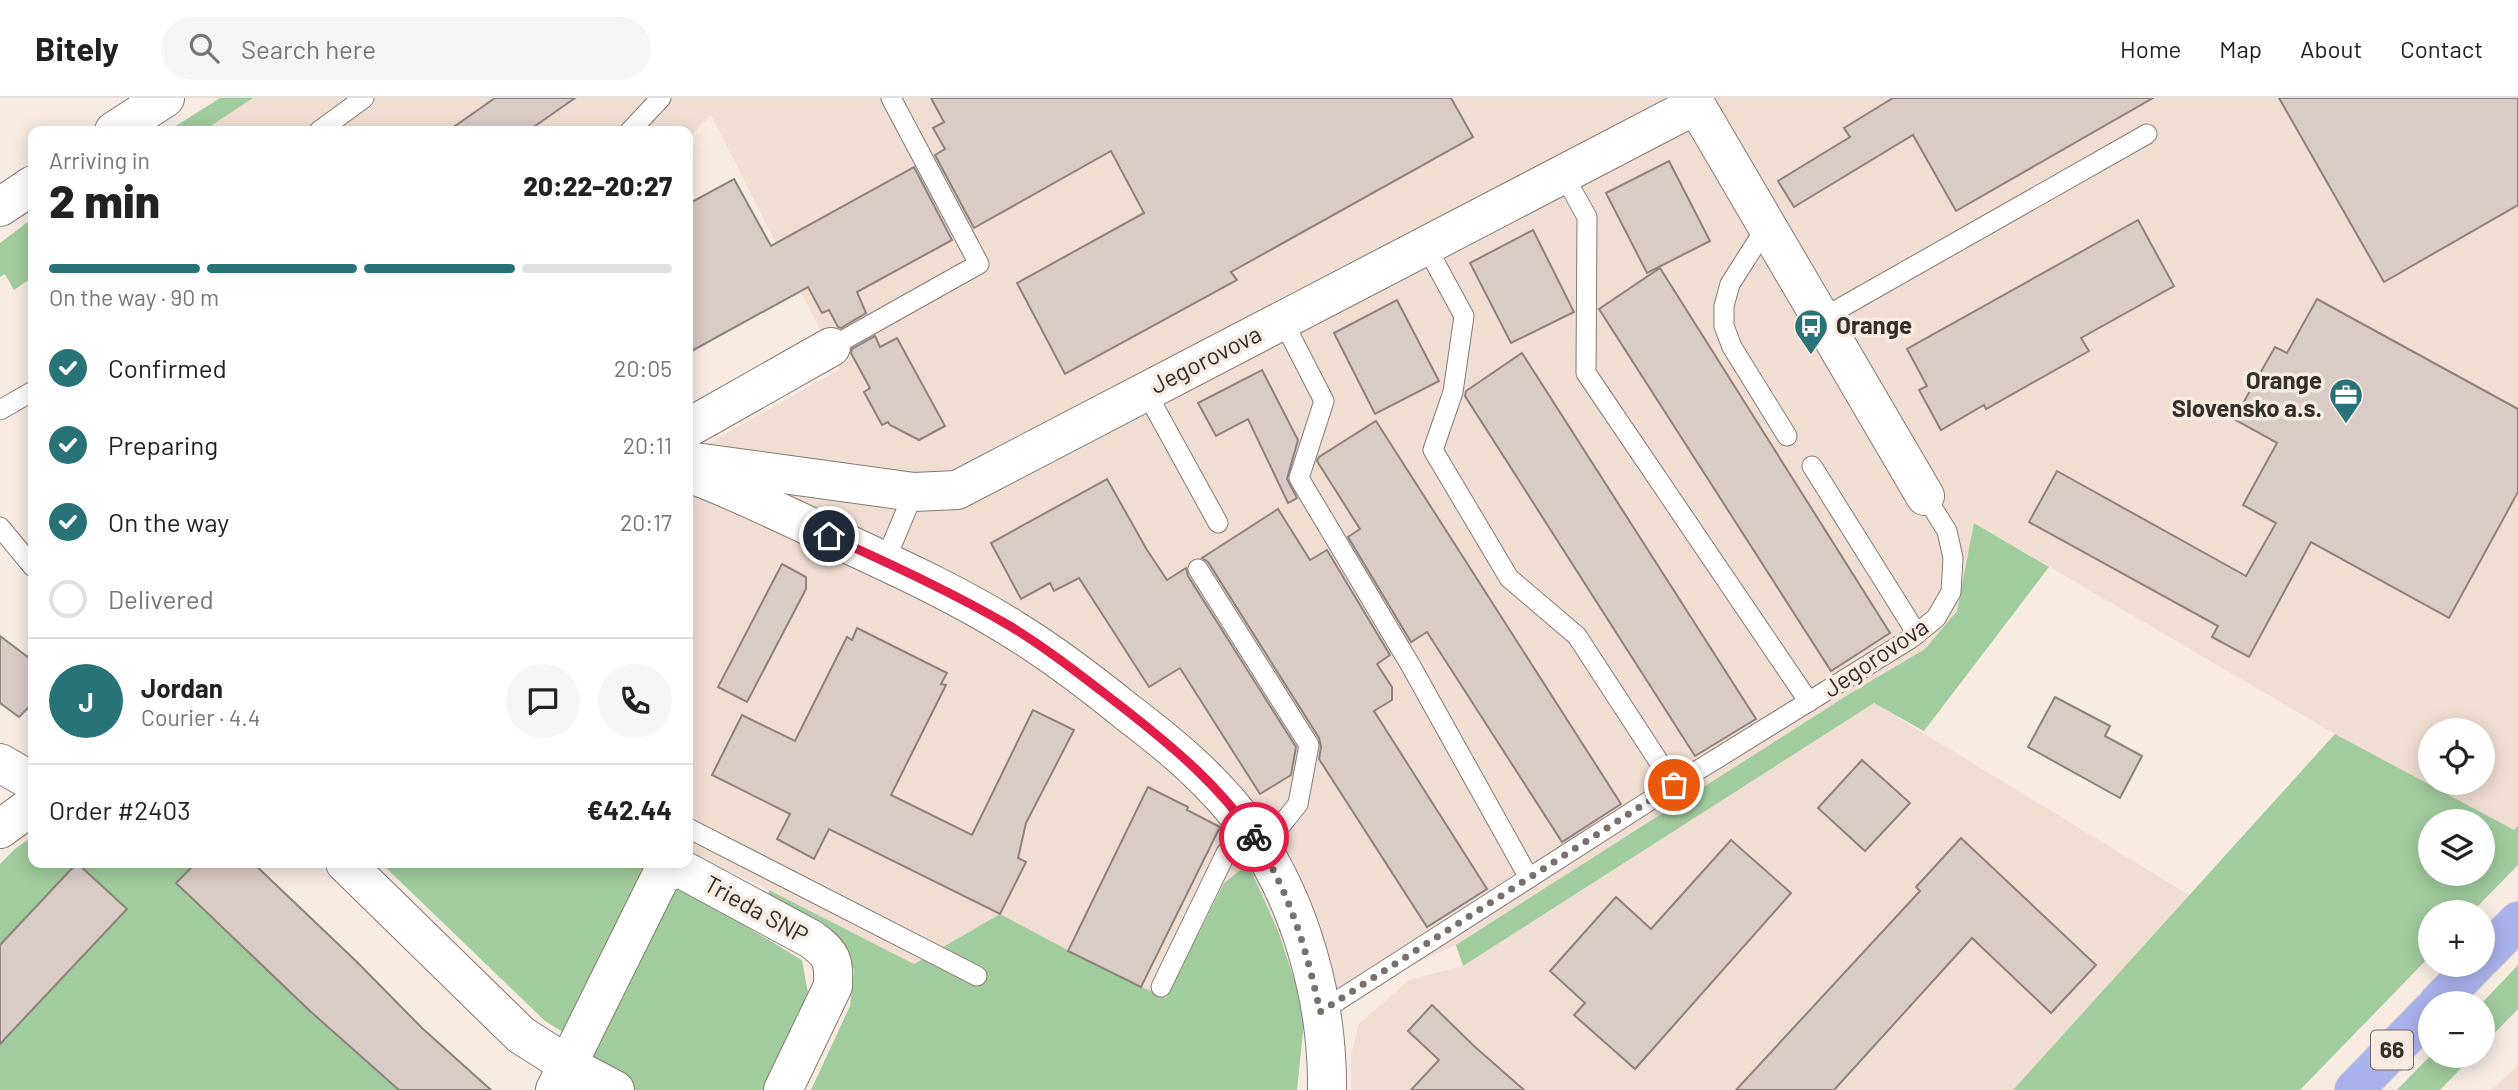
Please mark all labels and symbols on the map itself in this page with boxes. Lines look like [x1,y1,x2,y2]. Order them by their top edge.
bus stop icon: Orange [1792,307,1830,356]
place label: Orange [1836,310,1912,339]
street label: Jegorovova [1145,318,1266,399]
place label: Orange Slovensko a.s. [2172,365,2322,422]
office icon: Orange Slovensko a.s. [2327,376,2365,425]
pin [799,506,859,566]
street label: Jegorovova [1817,611,1933,703]
pin [1644,755,1704,815]
courier [1219,802,1289,872]
street label: Trieda SNP [700,868,814,949]
road number: 66 [2371,1030,2413,1070]

